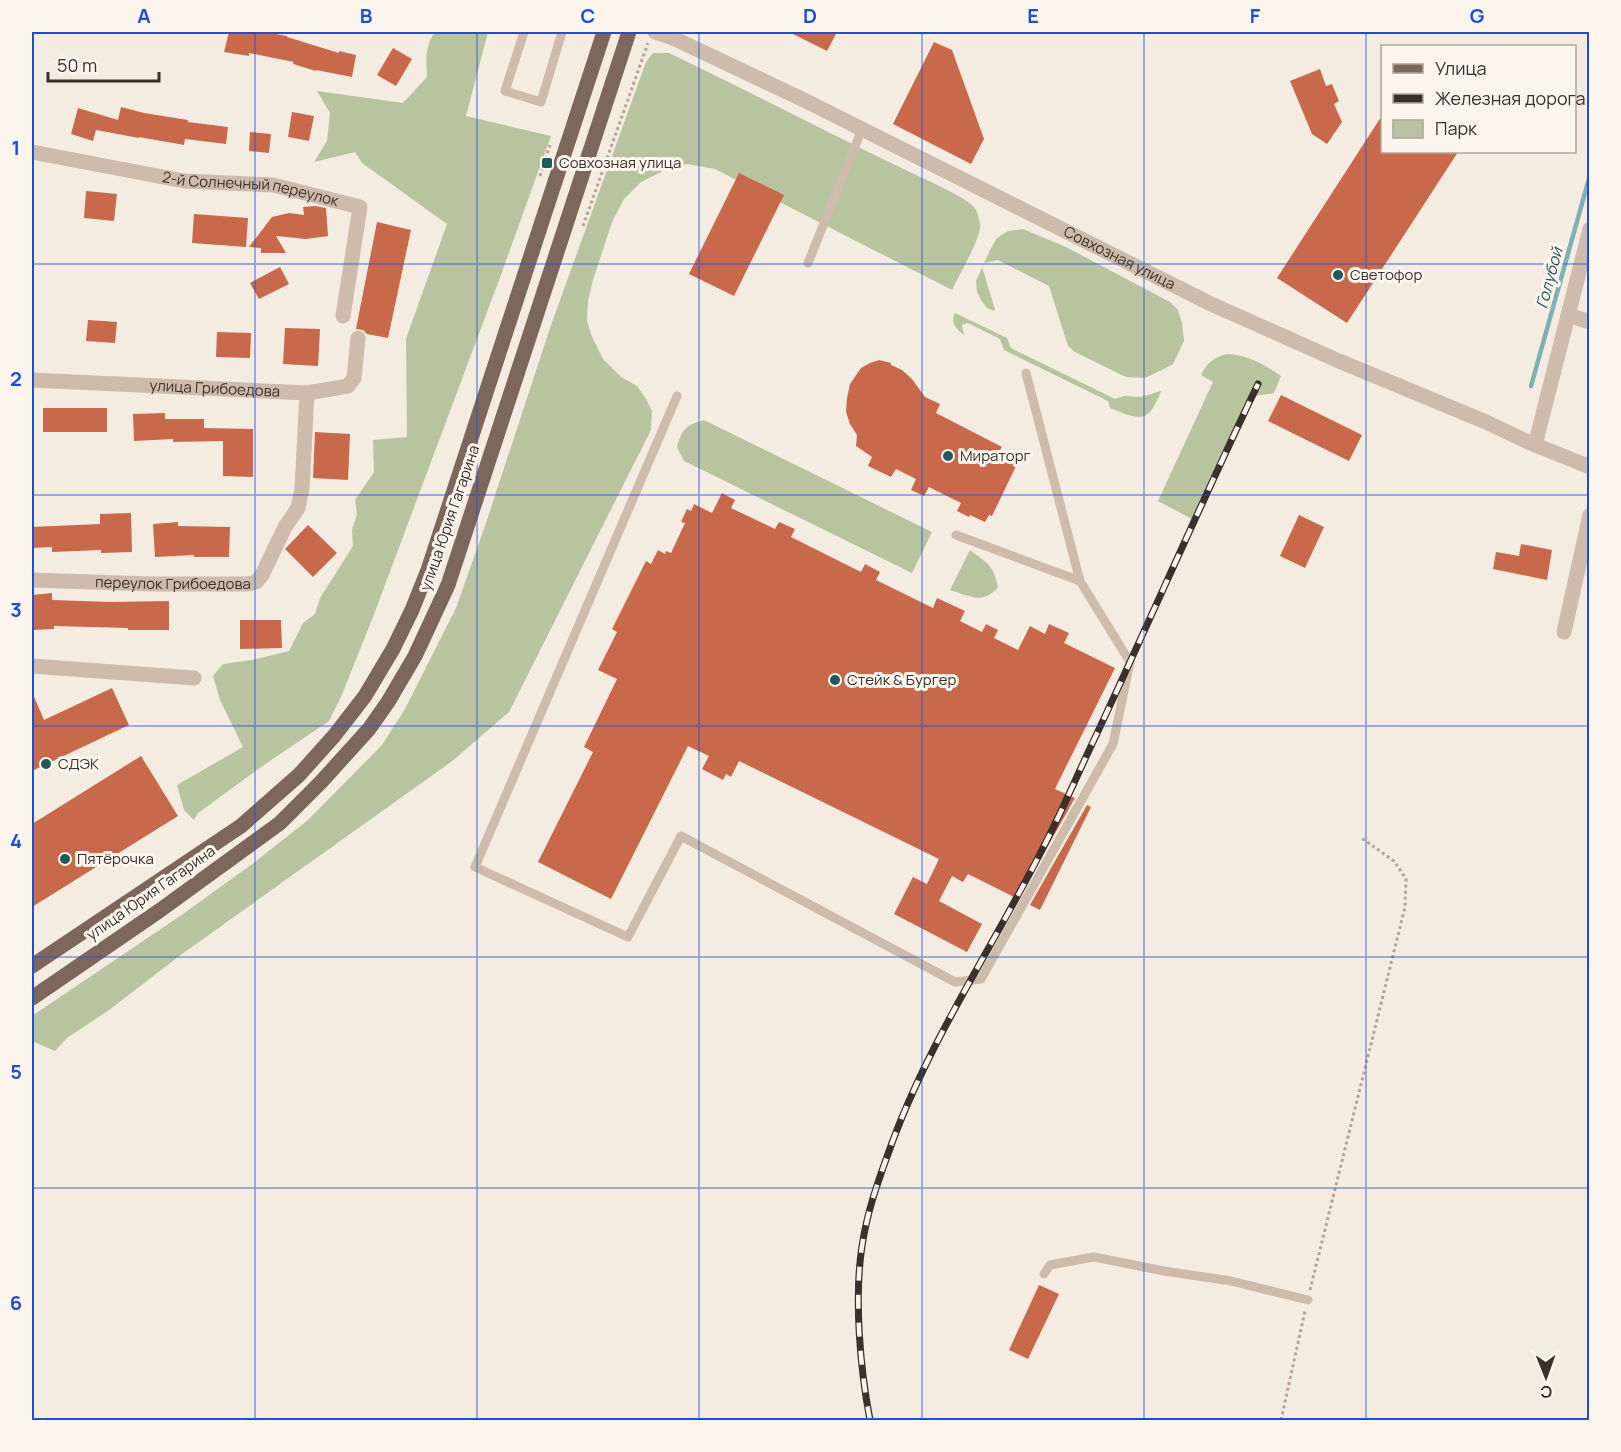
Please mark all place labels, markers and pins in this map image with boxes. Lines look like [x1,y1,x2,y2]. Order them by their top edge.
place label: Совхозная улица [559,152,681,173]
marker: Совхозная улица [540,156,554,170]
place label: Светофор [1350,264,1422,285]
marker: Светофор [1331,268,1345,282]
place label: Мираторг [960,445,1031,466]
marker: Мираторг [941,449,955,463]
place label: Стейк & Бургер [847,669,956,690]
marker: Стейк & Бургер [828,673,842,687]
place label: СДЭК [58,753,99,774]
marker: СДЭК [39,757,53,771]
place label: Пятёрочка [77,848,154,869]
marker: Пятёрочка [58,852,72,866]

